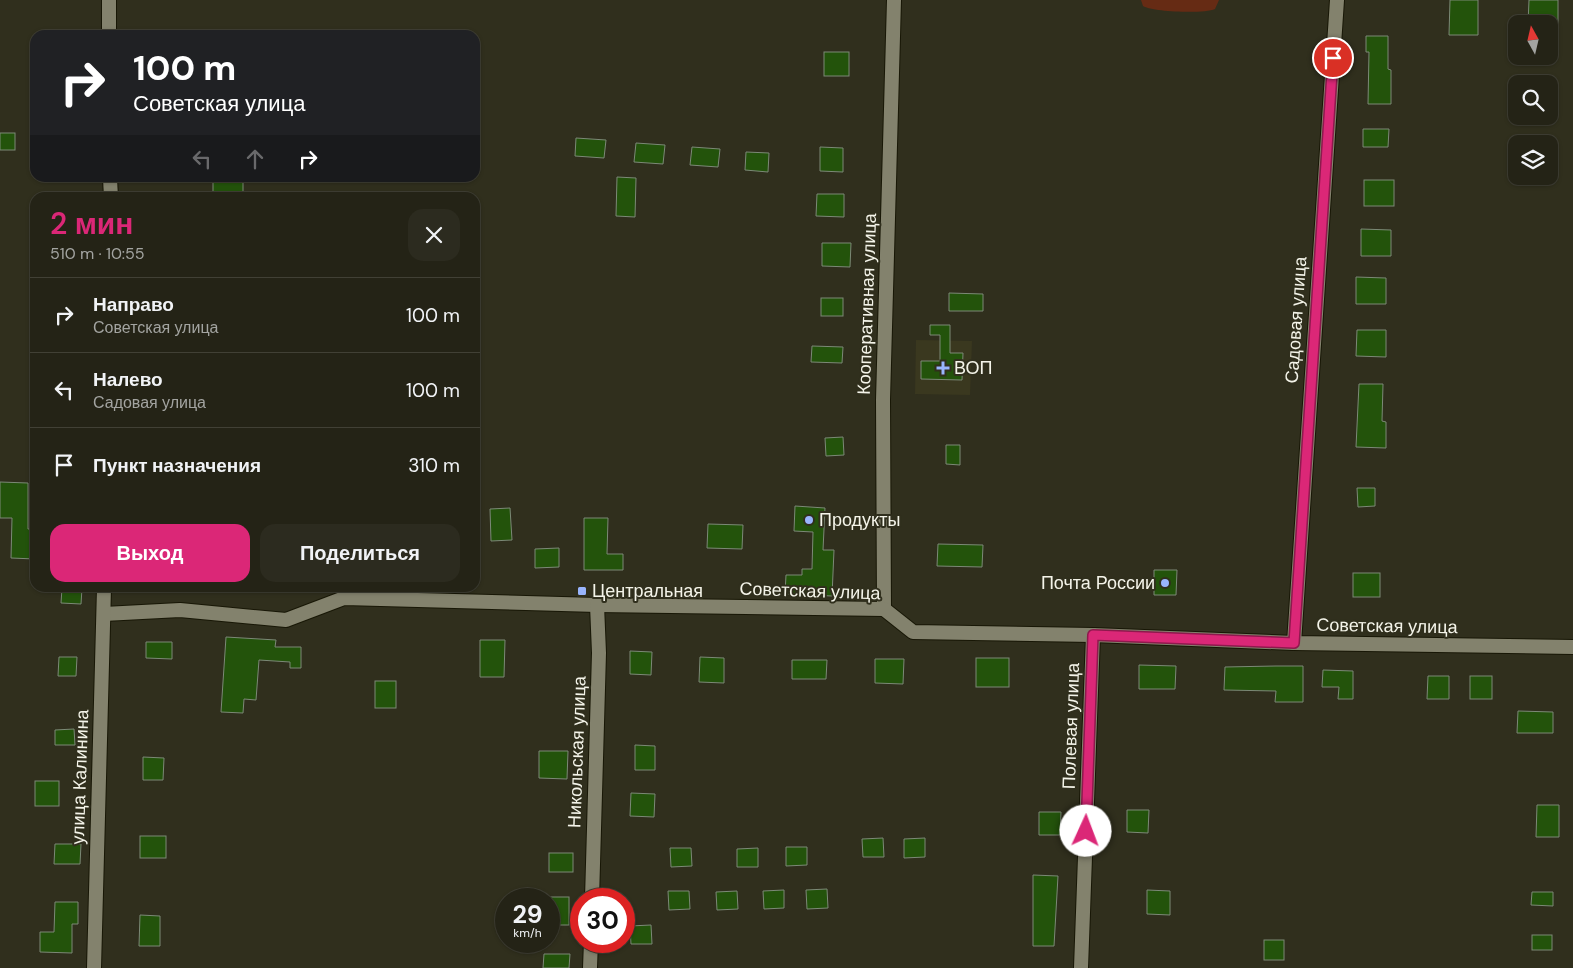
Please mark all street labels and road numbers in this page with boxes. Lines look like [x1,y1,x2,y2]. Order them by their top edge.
street label: Кооперативная улица [852,212,882,395]
street label: Садовая улица [1280,255,1312,384]
street label: Советская улица [739,577,882,605]
street label: Советская улица [1316,613,1459,639]
street label: Полевая улица [1057,661,1085,790]
street label: Никольская улица [562,675,592,828]
street label: улица Калинина [66,708,94,845]

